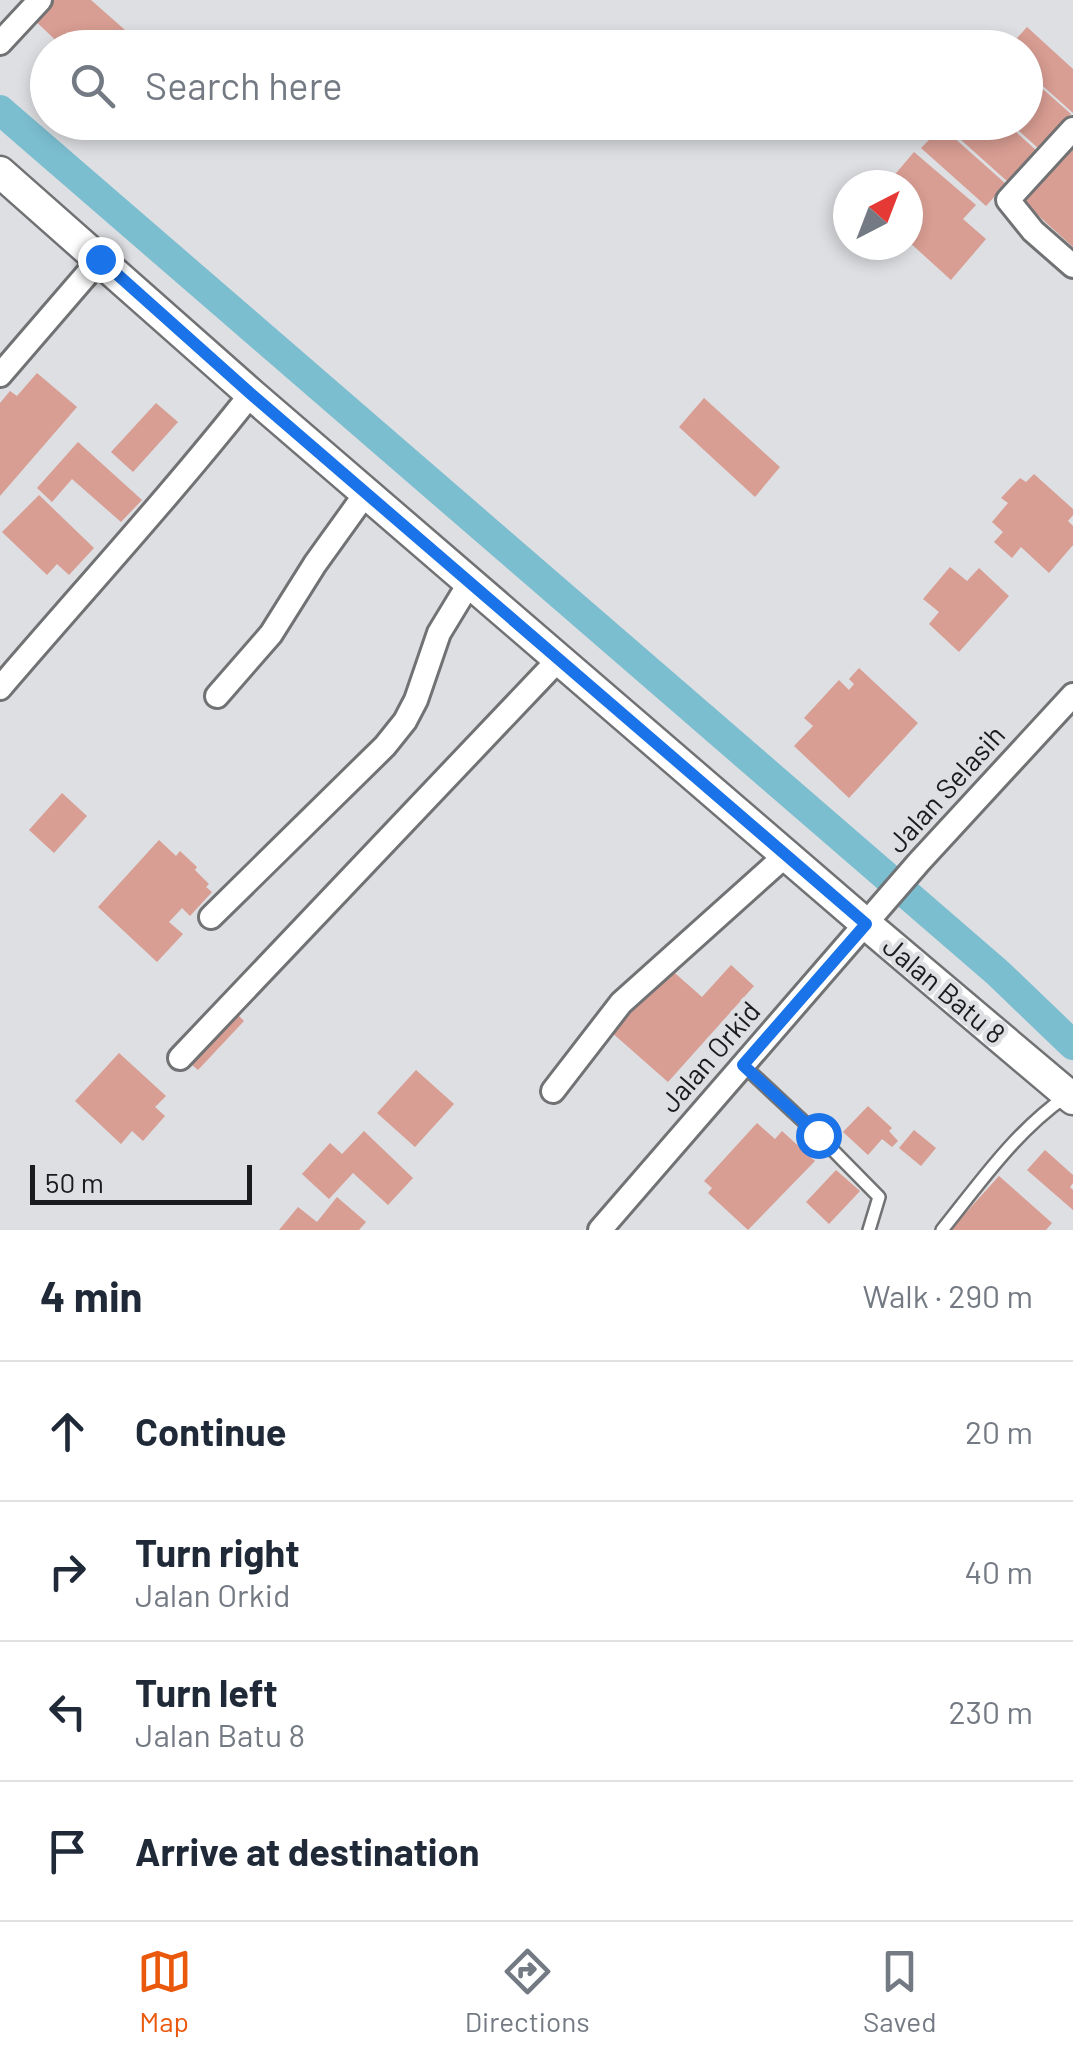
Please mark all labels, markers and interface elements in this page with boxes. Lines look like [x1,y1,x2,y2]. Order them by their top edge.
search box [30,30,1043,140]
icon: search [65,58,120,113]
text: Search here [145,62,343,108]
north arrow [833,170,923,260]
route end [78,237,124,283]
street label: Jalan Selasih [879,718,1011,859]
street label: Jalan Batu 8 [877,928,1013,1050]
street label: Jalan Orkid [652,994,767,1119]
route start [796,1113,842,1159]
scale bar [30,1160,252,1204]
text: 50 m [45,1165,104,1199]
text: 4 min [40,1270,143,1320]
text: Walk · 290 m [862,1276,1033,1314]
icon: ahead [40,1404,95,1459]
text: Continue [135,1408,286,1454]
text: 20 m [965,1412,1033,1450]
text: Turn right [135,1529,300,1575]
icon: right [40,1544,95,1599]
text: 40 m [964,1552,1033,1590]
text: Jalan Orkid [135,1575,290,1613]
text: Turn left [135,1669,278,1715]
icon: left [40,1684,95,1739]
text: 230 m [949,1692,1033,1730]
text: Jalan Batu 8 [135,1715,305,1753]
icon: arrive [40,1824,95,1879]
text: Arrive at destination [135,1828,480,1874]
tab: Map [137,1944,192,2038]
tab: Directions [465,1944,590,2038]
tab: Saved [863,1944,936,2038]

